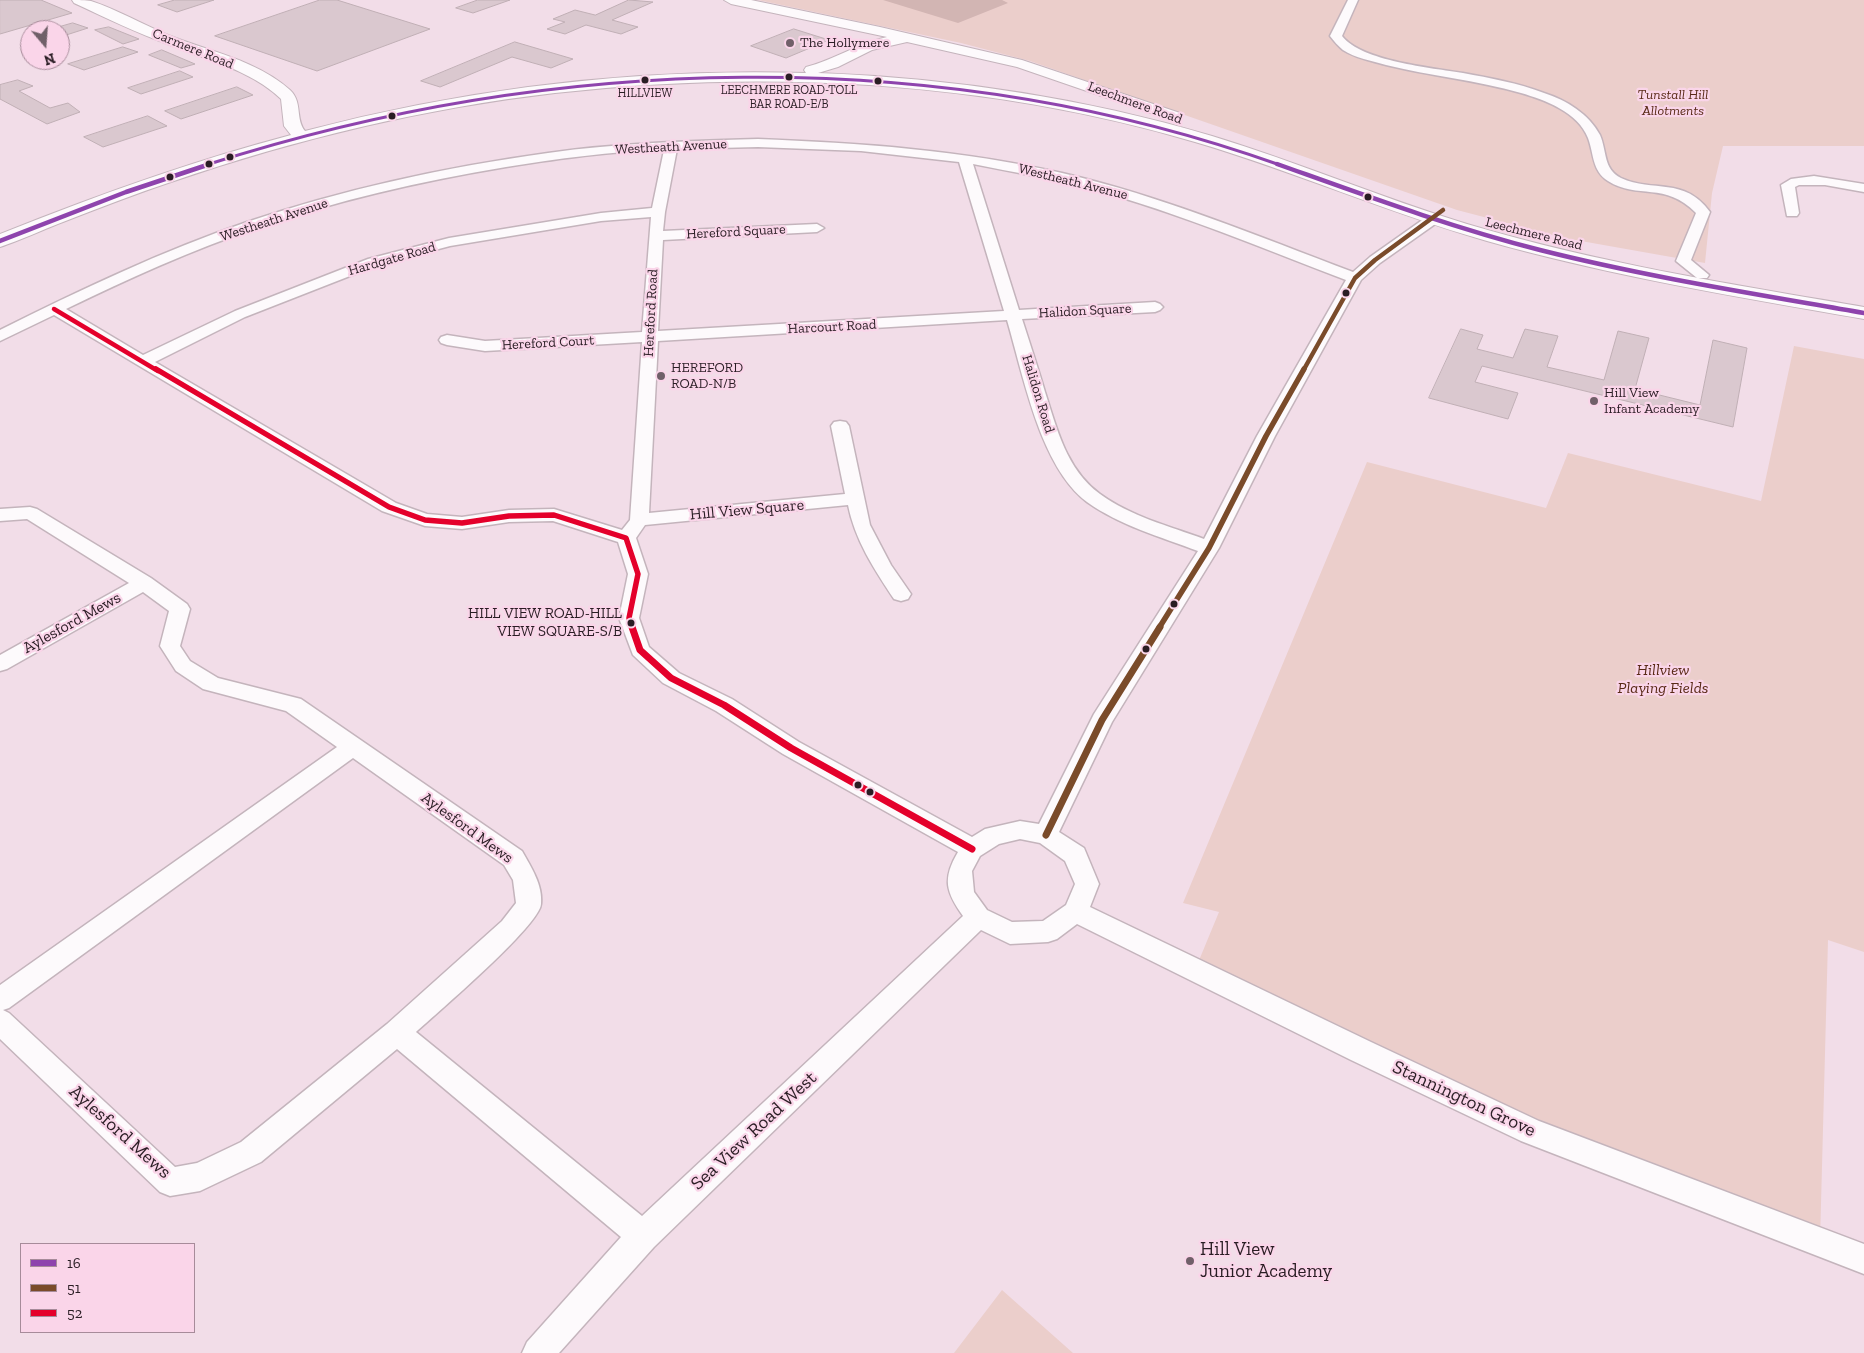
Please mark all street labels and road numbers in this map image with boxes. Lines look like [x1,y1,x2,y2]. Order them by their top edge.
street label: Carmere Road [150,25,236,73]
street label: Leechmere Road [1085,78,1185,128]
street label: Westheath Avenue [615,136,727,158]
street label: Westheath Avenue [1017,160,1129,204]
street label: Westheath Avenue [218,195,330,245]
street label: Leechmere Road [1484,214,1584,254]
street label: Hereford Square [686,221,786,243]
street label: Hardgate Road [346,238,438,280]
street label: Hereford Road [640,269,662,357]
street label: Halidon Square [1038,300,1132,322]
street label: Harcourt Road [787,316,877,338]
street label: Hereford Court [501,332,595,354]
street label: Halidon Road [1018,353,1058,435]
street label: Hill View Square [689,495,805,525]
street label: Aylesford Mews [20,588,124,658]
street label: Aylesford Mews [417,788,517,868]
street label: Stannington Grove [1389,1056,1539,1142]
street label: Sea View Road West [686,1067,822,1195]
street label: Aylesford Mews [64,1080,176,1184]

